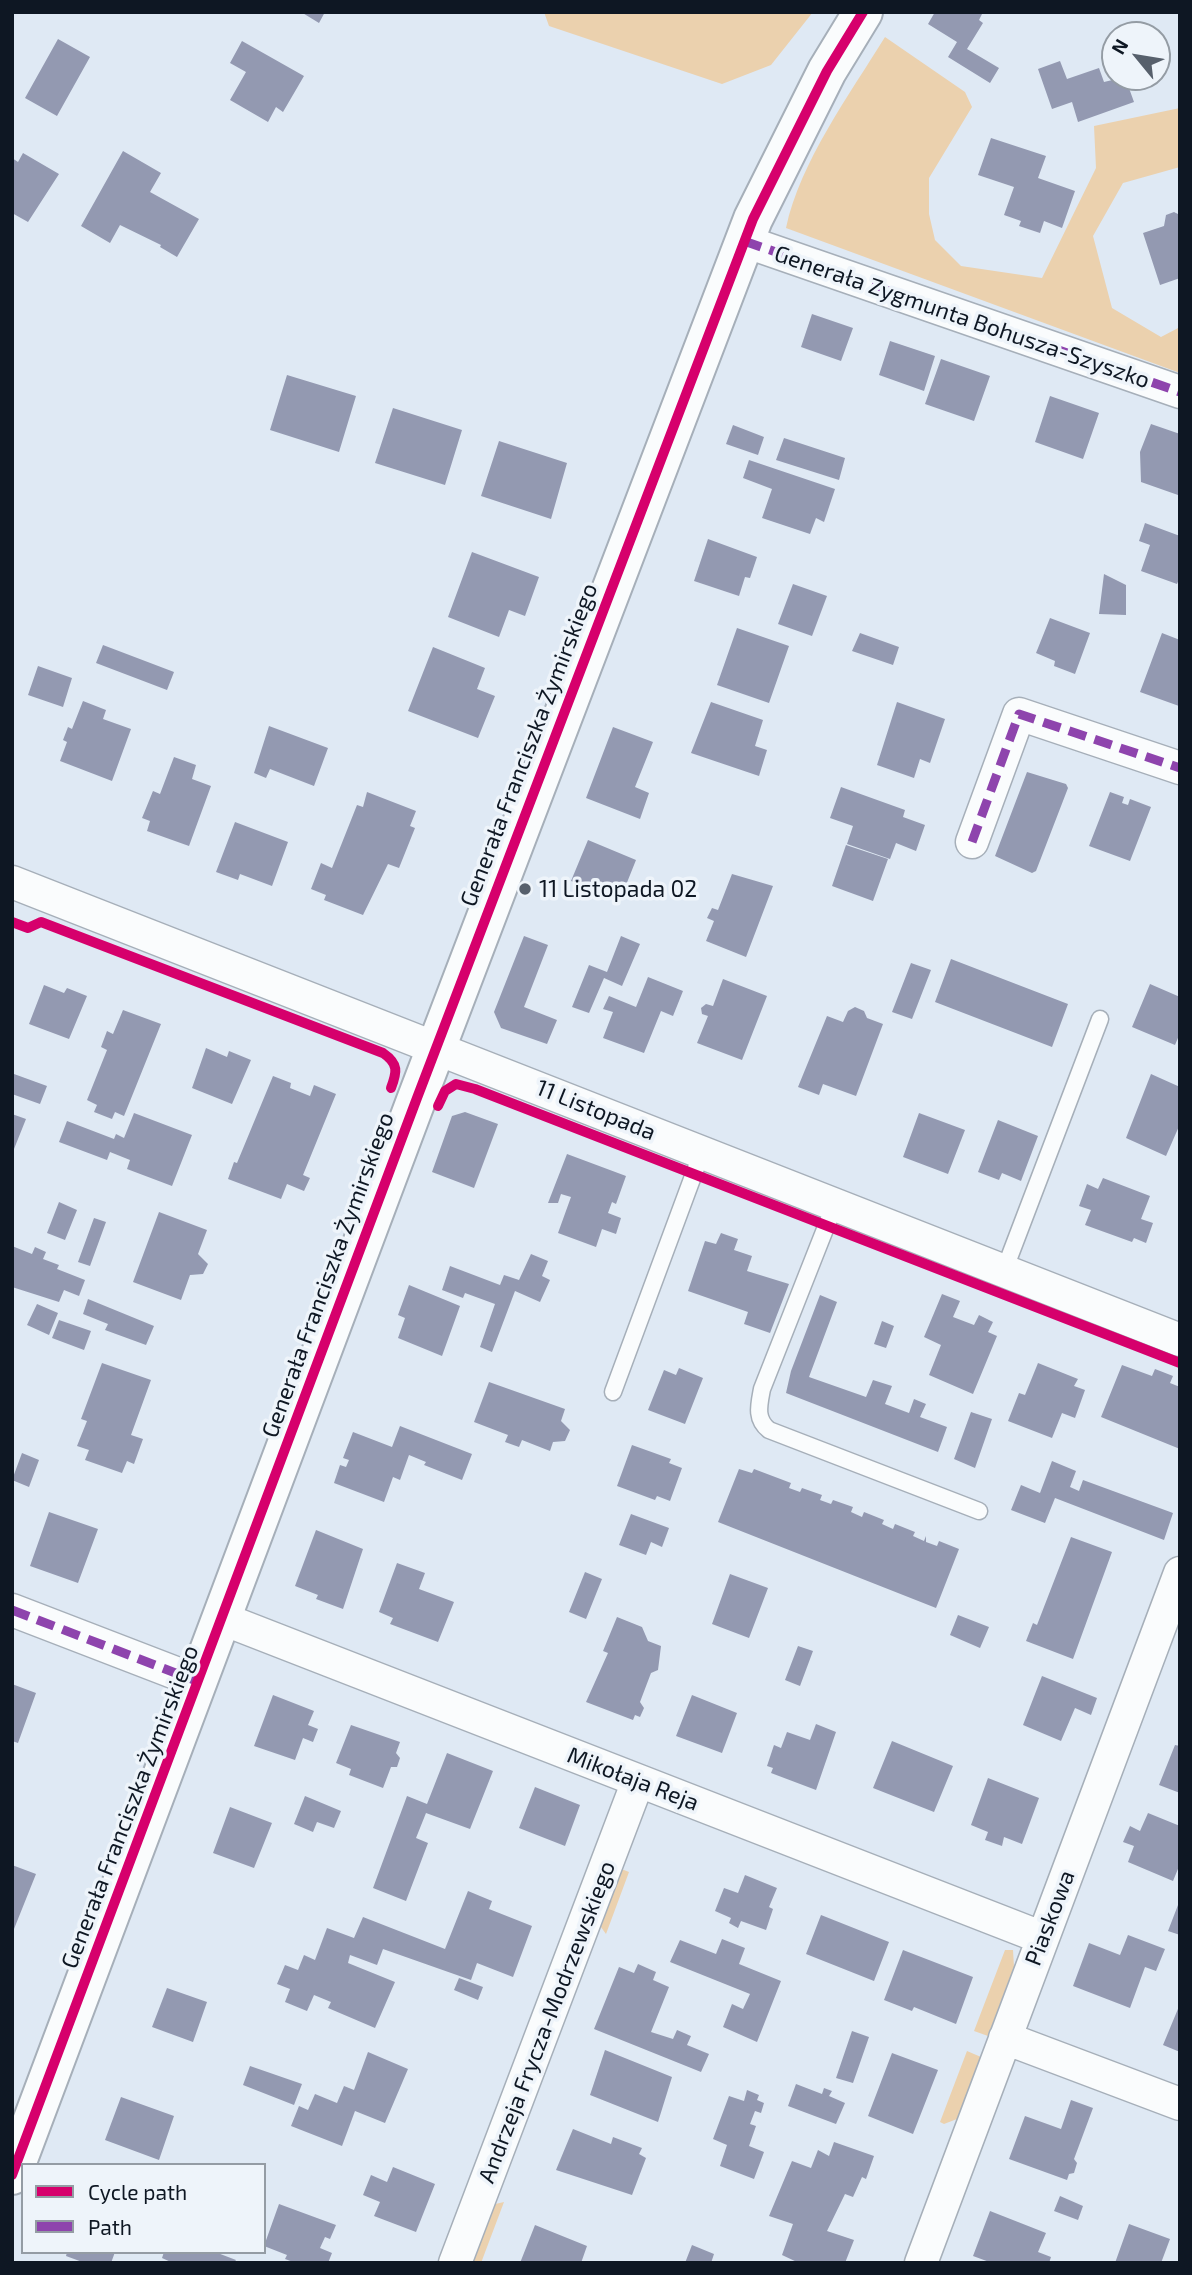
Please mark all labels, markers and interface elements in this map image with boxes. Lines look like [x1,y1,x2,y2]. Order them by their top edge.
north arrow [1101,21,1171,91]
text: N [1106,35,1133,58]
street label: Generała Zygmunta Bohusza-Szyszko [771,240,1153,394]
street label: Generała Franciszka Żymirskiego [454,579,604,911]
place label: 11 Listopada 02 [539,875,697,903]
marker: 11 Listopada 02 [517,881,533,897]
street label: 11 Listopada [532,1074,660,1146]
street label: Generała Franciszka Żymirskiego [256,1109,400,1441]
street label: Generała Franciszka Żymirskiego [55,1641,205,1973]
street label: Mikołaja Reja [563,1741,703,1817]
street label: Andrzeja Frycza-Modrzewskiego [473,1857,621,2187]
street label: Piaskowa [1019,1867,1081,1969]
legend [21,2163,266,2254]
text: Cycle path [88,2179,187,2204]
text: Path [88,2214,132,2239]

